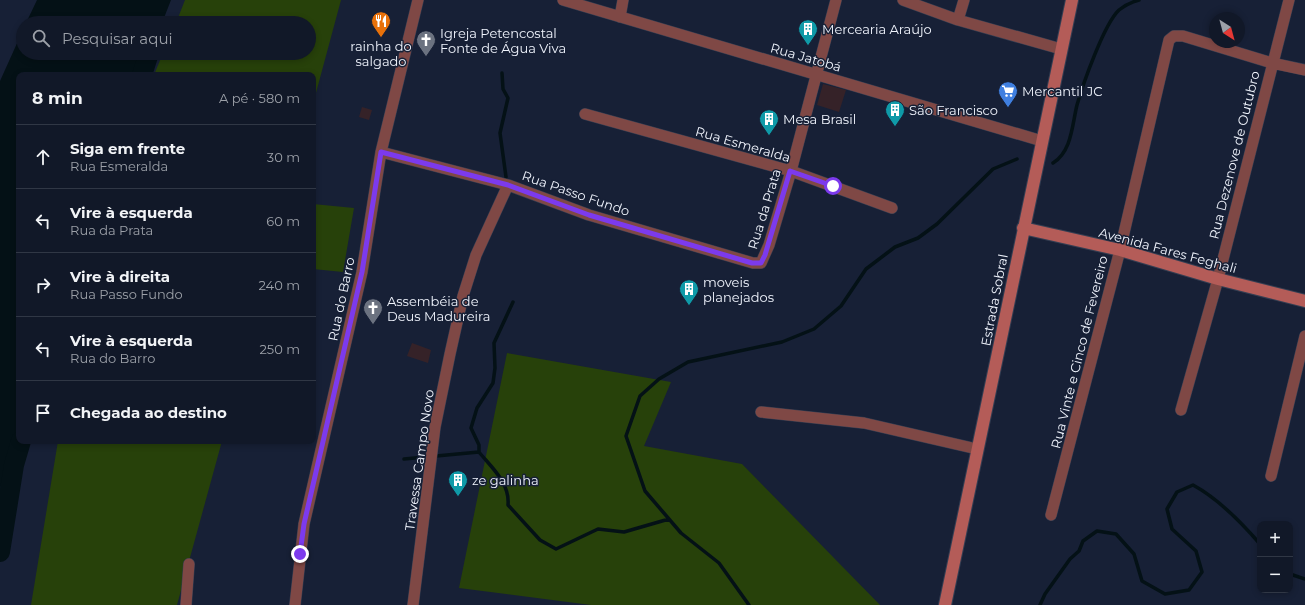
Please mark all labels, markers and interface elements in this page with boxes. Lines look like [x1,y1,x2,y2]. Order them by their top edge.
restaurant icon: rainha do salgado [370,10,392,38]
north arrow [1209,12,1245,48]
search box [16,16,316,60]
building icon: Mercearia Araújo [797,18,819,46]
place label: Mercearia Araújo [822,21,932,37]
place label: Igreja Petencostal Fonte de Água Viva [440,25,566,56]
icon: search [30,27,52,49]
text: Pesquisar aqui [62,29,173,48]
church icon: Igreja Petencostal Fonte de Água Viva [415,29,437,57]
place label: rainha do salgado [350,38,412,69]
street label: Rua Jatobá [769,39,843,75]
street label: Rua Dezenove de Outubro [1205,69,1263,241]
supermarket icon: Mercantil JC [997,80,1019,108]
place label: Mercantil JC [1022,83,1103,99]
text: 8 min [32,88,83,108]
text: A pé · 580 m [219,90,300,106]
building icon: São Francisco [884,99,906,127]
place label: São Francisco [909,102,998,118]
building icon: Mesa Brasil [758,108,780,136]
place label: Mesa Brasil [783,111,856,127]
street label: Rua Esmeralda [694,123,792,165]
text: Siga em frente [70,139,185,158]
icon: ahead [32,146,54,168]
text: 30 m [267,149,300,165]
text: Rua Esmeralda [70,158,168,174]
street label: Rua Passo Fundo [520,167,632,219]
street label: Rua da Prata [744,167,784,251]
route start [824,177,842,195]
text: Vire à esquerda [70,203,193,222]
icon: left [32,210,54,232]
text: 60 m [266,213,300,229]
text: Rua da Prata [70,222,153,238]
street label: Avenida Fares Feghali [1097,224,1239,276]
street label: Estrada Sobral [977,253,1011,347]
street label: Rua Vinte e Cinco de Fevereiro [1047,254,1111,450]
street label: Rua do Barro [324,256,358,342]
text: Vire à direita [70,267,170,286]
icon: right [32,274,54,296]
place label: moveis planejados [703,274,774,305]
text: 240 m [259,277,300,293]
building icon: moveis planejados [678,278,700,306]
text: Rua Passo Fundo [70,286,183,302]
place label: Assembéia de Deus Madureira [387,293,490,324]
church icon: Assembéia de Deus Madureira [362,297,384,325]
text: Vire à esquerda [70,331,193,350]
icon: left [32,338,54,360]
text: 250 m [259,341,300,357]
text: Rua do Barro [70,350,155,366]
street label: Travessa Campo Novo [401,388,437,532]
icon: arrive [32,402,54,424]
text: Chegada ao destino [70,403,227,422]
building icon: ze galinha [447,469,469,497]
place label: ze galinha [472,472,539,488]
map controls [1257,521,1293,593]
button: + [1257,521,1293,557]
route end [291,545,309,563]
button: − [1257,557,1293,593]

